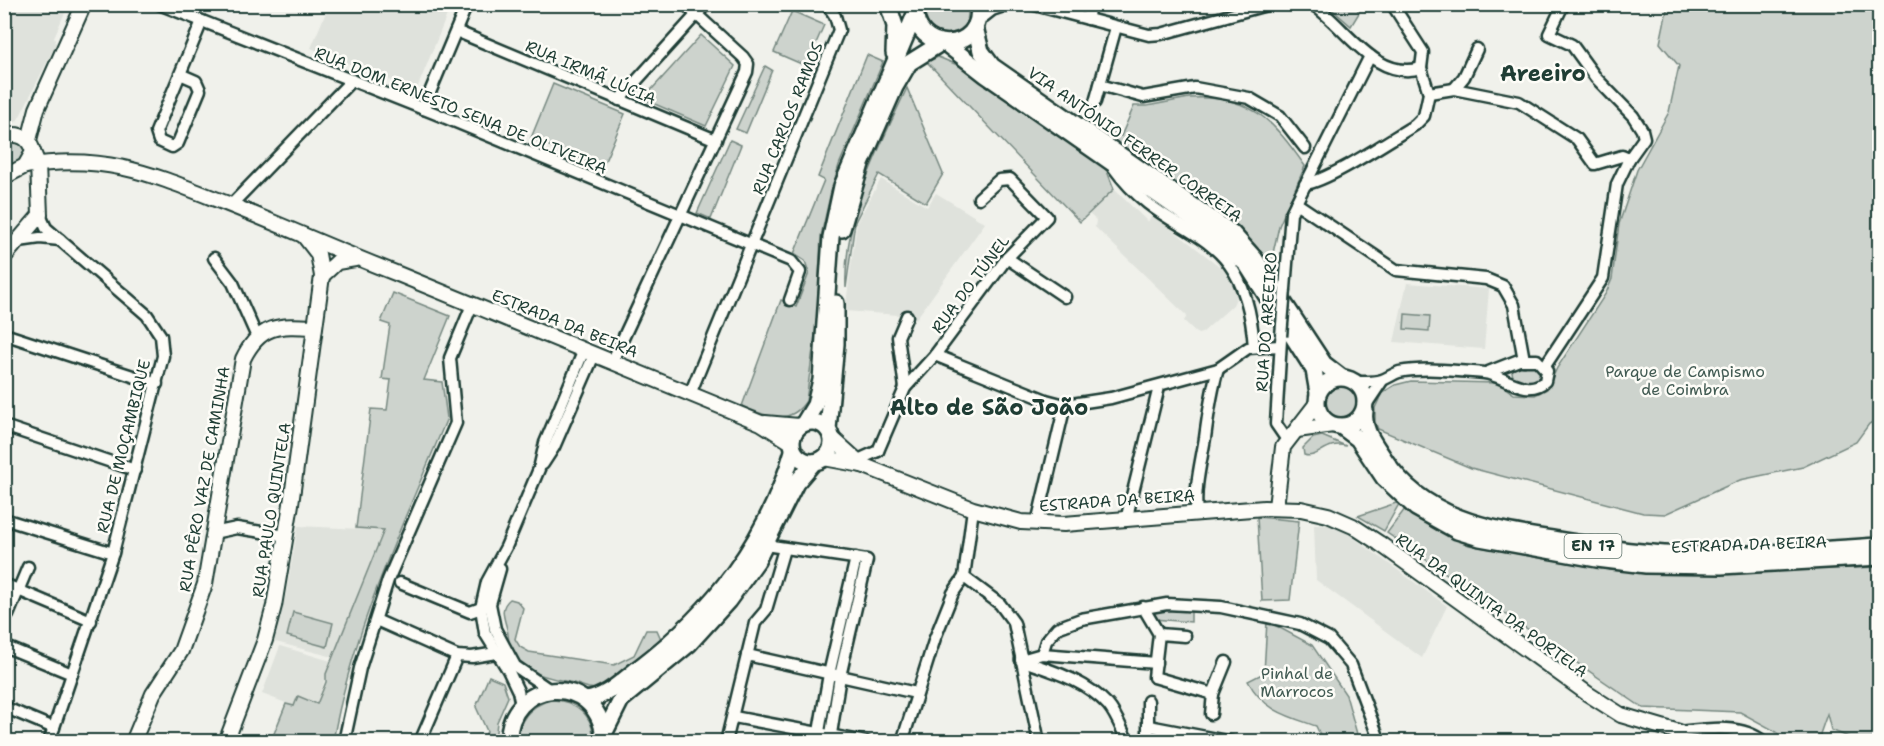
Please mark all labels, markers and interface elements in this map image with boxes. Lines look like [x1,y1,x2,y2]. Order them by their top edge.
street label: RUA IRMÃ LÚCIA [522,35,660,109]
street label: RUA CARLOS RAMOS [747,39,828,198]
street label: RUA DOM ERNESTO SENA DE OLIVEIRA [311,42,610,179]
district label: Areeiro [1500,59,1586,88]
street label: VIA ANTÓNIO FERRER CORREIA [1023,62,1246,227]
street label: RUA DO TÚNEL [927,231,1014,337]
street label: RUA DO AREEIRO [1251,252,1282,393]
street label: ESTRADA DA BEIRA [489,284,641,362]
street label: RUA DE MOÇAMBIQUE [92,357,155,535]
park label: Parque de Campismo de Coimbra [1605,361,1765,400]
street label: RUA PÊRO VAZ DE CAMINHA [174,365,235,594]
district label: Alto de São João [890,393,1088,422]
street label: RUA PAULO QUINTELA [247,421,296,599]
street label: ESTRADA DA BEIRA [1038,485,1196,516]
street label: RUA DA QUINTA DA PORTELA [1392,529,1592,682]
street label: ESTRADA DA BEIRA [1671,531,1827,558]
road number: EN 17 [1564,534,1622,558]
park label: Pinhal de Marrocos [1260,663,1334,702]

